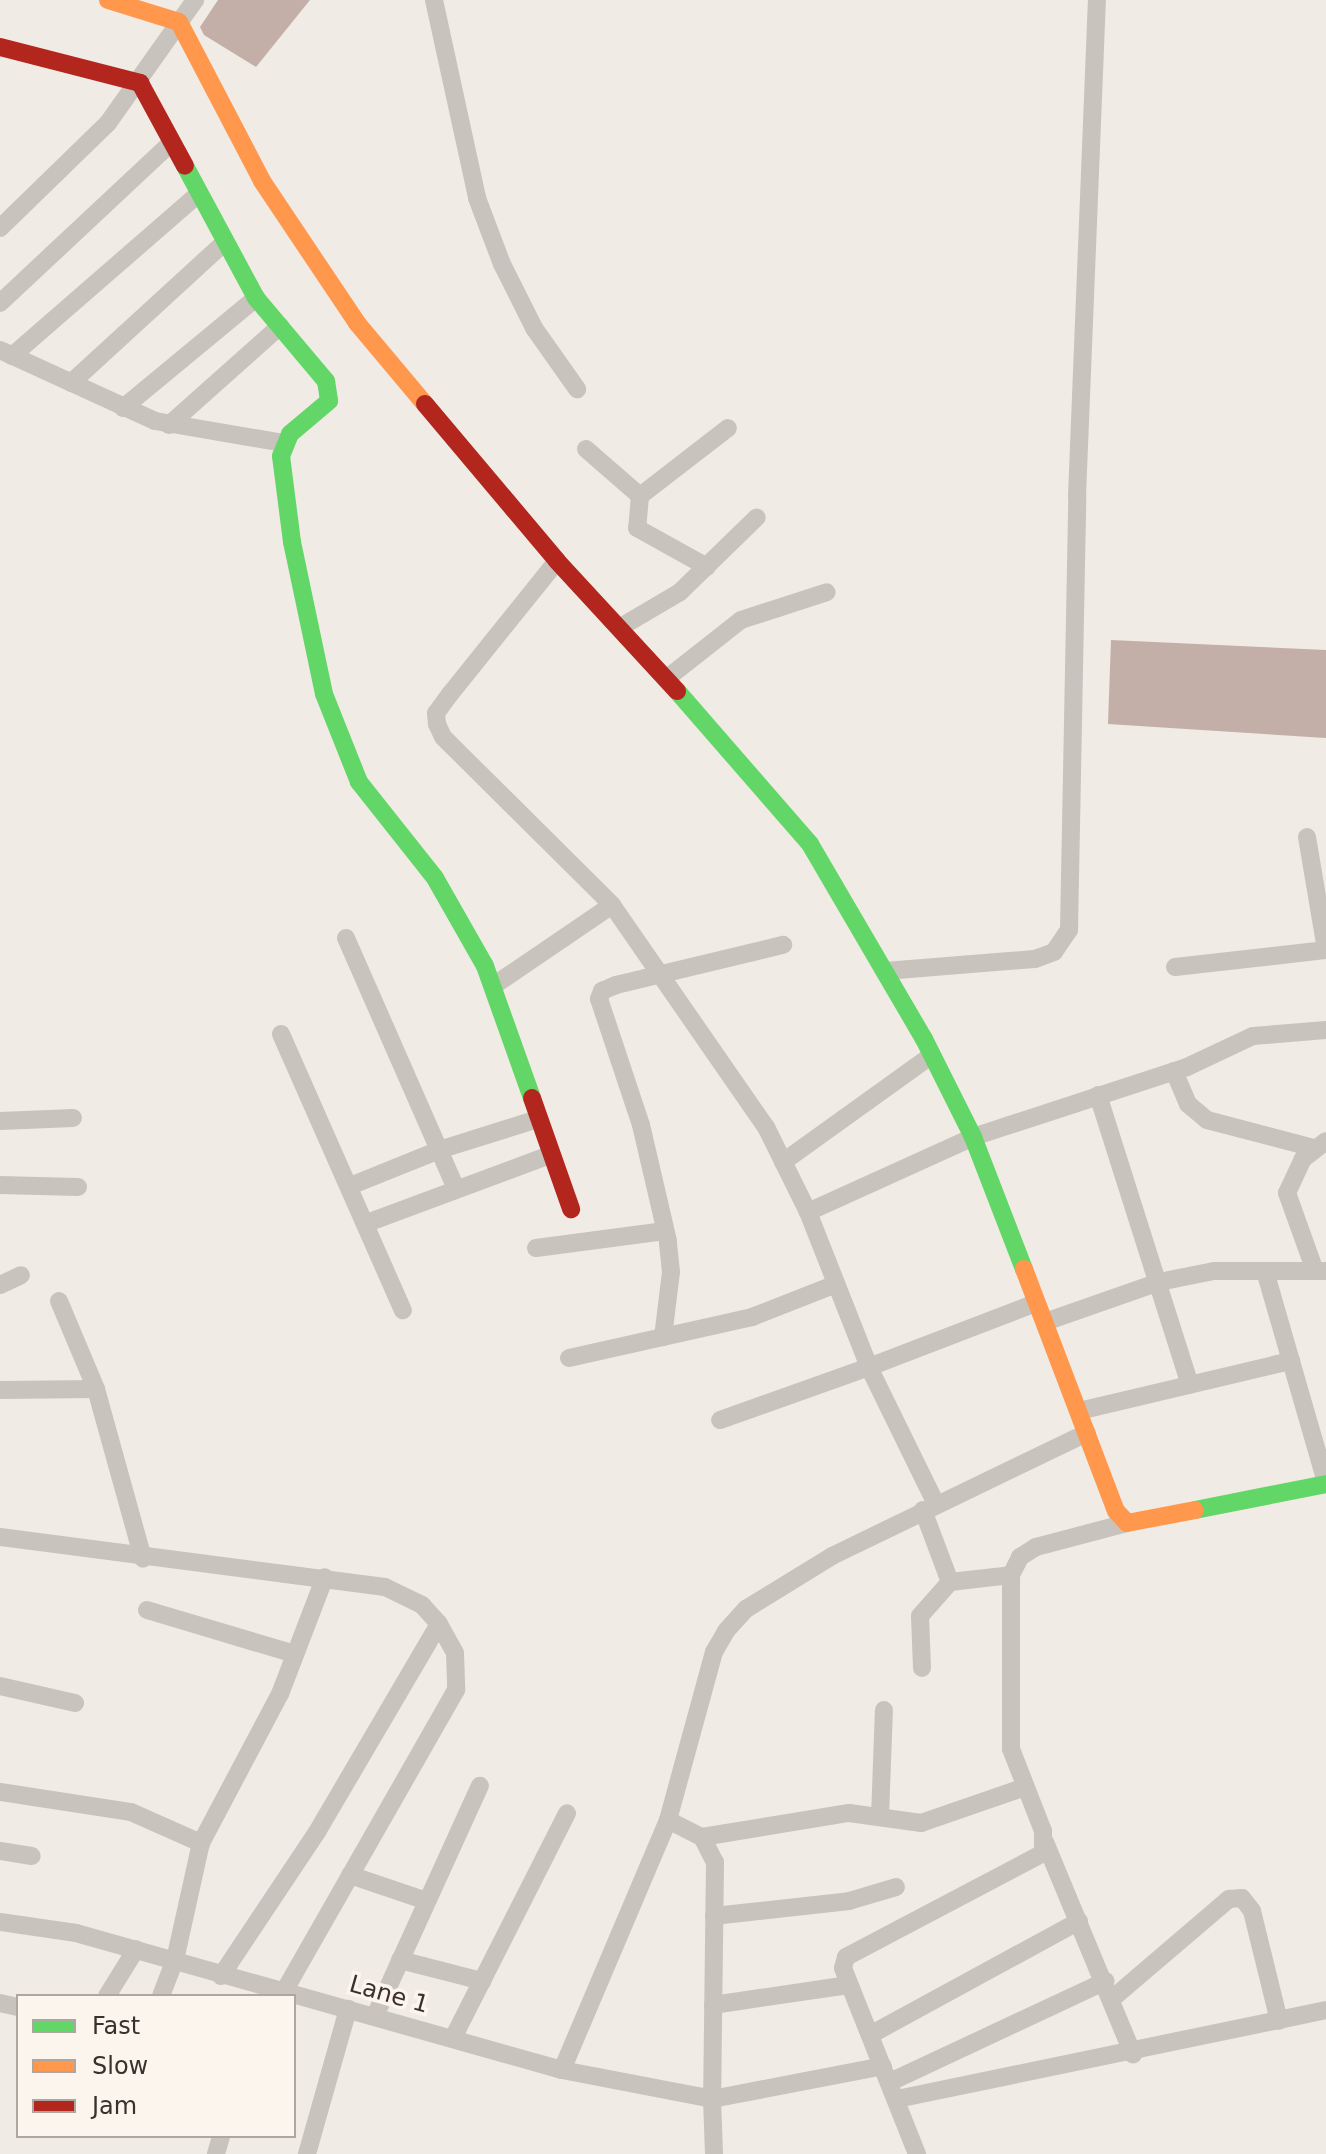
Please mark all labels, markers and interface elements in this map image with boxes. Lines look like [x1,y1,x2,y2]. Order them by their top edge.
street label: Lane 1 [346,1970,432,2020]
legend [16,1994,296,2138]
text: Fast [92,2012,140,2040]
text: Slow [92,2052,148,2080]
text: Jam [92,2092,137,2120]

